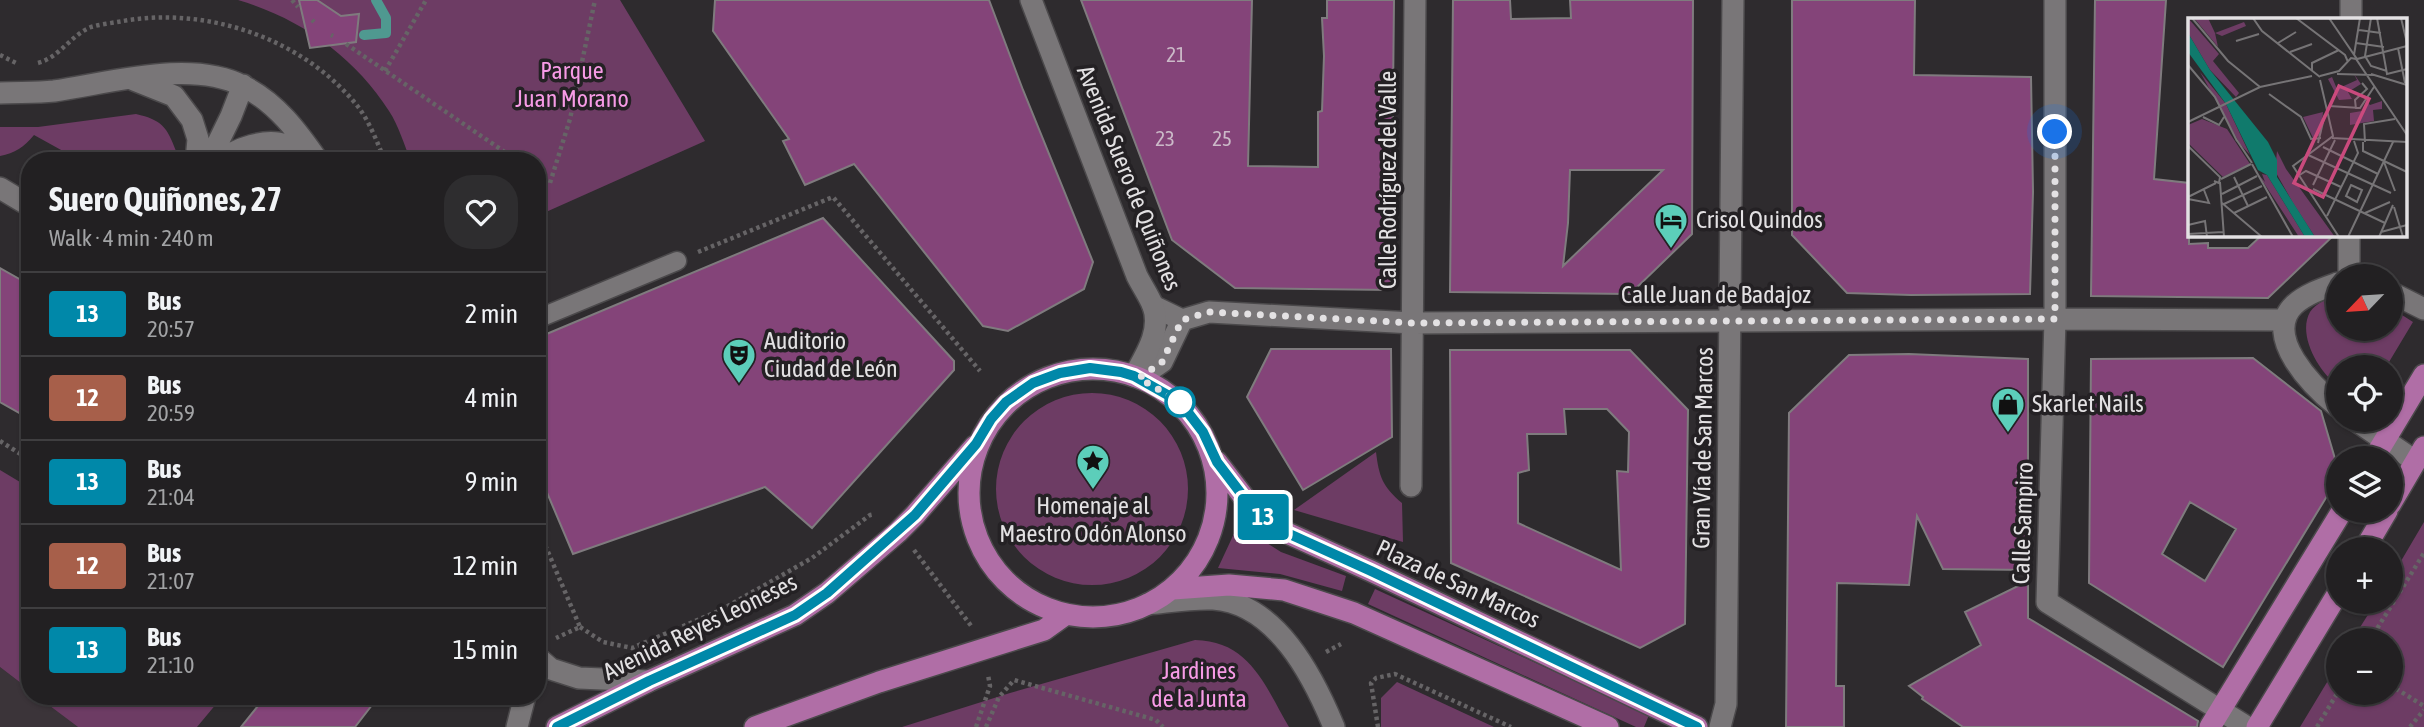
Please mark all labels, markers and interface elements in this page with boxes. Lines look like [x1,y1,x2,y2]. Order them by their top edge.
inset map [2188,18,2406,236]
house number: 21 [1166,42,1186,66]
park label: Parque Juan Morano [515,57,629,112]
street label: Avenida Suero de Quiñones [1072,61,1187,294]
street label: Calle Rodríguez del Valle [1374,71,1401,289]
your location [2037,114,2072,149]
house number: 23 [1155,126,1175,150]
house number: 25 [1212,126,1232,150]
button: heart [444,175,518,249]
text: Suero Quiñones, 27 [49,180,282,218]
hotel icon: Crisol Quindos [1652,201,1690,250]
place label: Crisol Quindos [1696,206,1823,233]
text: Walk · 4 min · 240 m [49,225,213,251]
north arrow [2326,264,2403,341]
map controls [2326,264,2403,705]
street label: Calle Juan de Badajoz [1621,281,1811,308]
text: Bus [147,286,181,316]
text: 2 min [465,299,518,329]
text: 13 [76,300,99,327]
text: 20:57 [147,316,195,342]
place label: Auditorio Ciudad de León [764,327,898,382]
theatre icon: Auditorio Ciudad de León [720,336,758,385]
street label: Gran Vía de San Marcos [1687,347,1718,549]
button: locate [2326,355,2403,432]
text: Bus [147,370,181,400]
text: 4 min [465,383,518,413]
text: 12 [76,384,99,411]
shop icon: Skarlet Nails [1989,385,2027,434]
unlabelled marker [1165,387,1195,417]
place label: Skarlet Nails [2032,390,2144,417]
text: 20:59 [147,400,195,426]
place icon: Homenaje al Maestro Odón Alonso [1074,442,1112,491]
button: layers [2326,446,2403,523]
text: Bus [147,454,181,484]
street label: Calle Sampiro [2007,461,2038,585]
text: 9 min [465,467,518,497]
text: 13 [76,468,99,495]
text: 21:04 [147,484,195,510]
place label: Homenaje al Maestro Odón Alonso [999,492,1187,547]
line badge: 13 [1232,494,1294,540]
text: 13 [1252,503,1274,530]
street label: Plaza de San Marcos [1372,534,1544,633]
button: + [2326,537,2403,614]
text: Bus [147,538,181,568]
text: 12 min [453,551,518,581]
text: 12 [76,552,99,579]
text: 21:07 [147,568,195,594]
street label: Avenida Reyes Leoneses [599,568,801,685]
text: Bus [147,622,181,652]
button: − [2326,628,2403,705]
text: 15 min [453,635,518,665]
text: 13 [76,636,99,663]
text: 21:10 [147,652,194,678]
park label: Jardines de la Junta [1151,657,1247,712]

